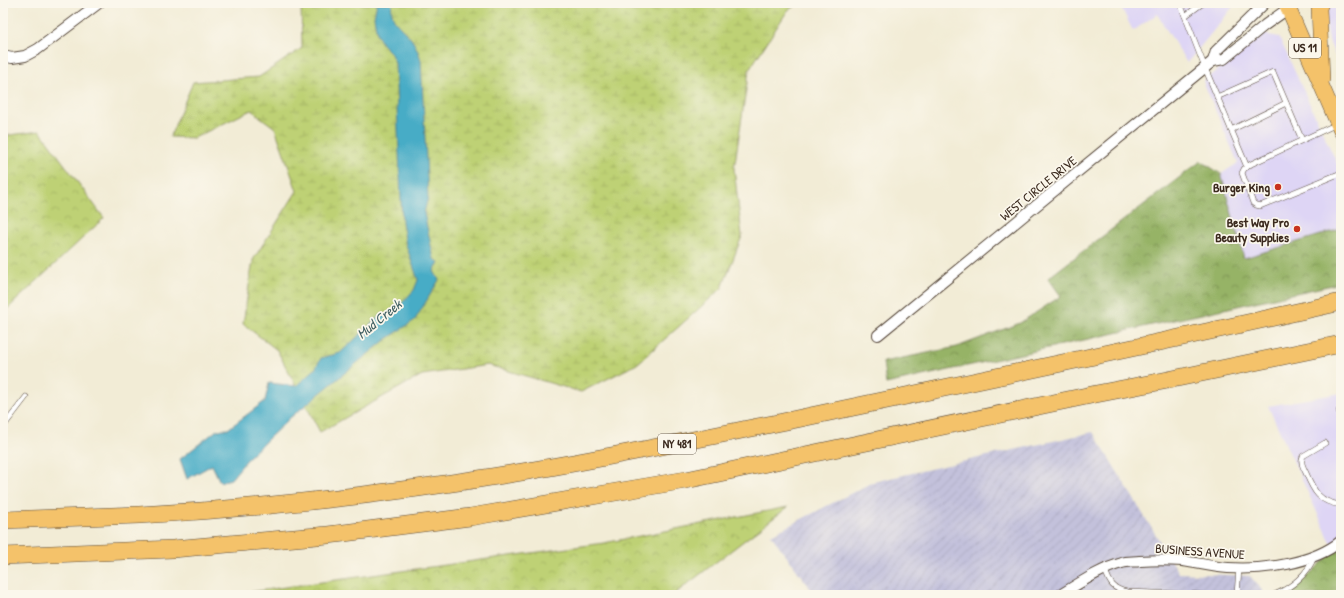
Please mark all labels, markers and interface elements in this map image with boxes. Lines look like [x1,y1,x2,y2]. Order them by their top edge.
road number: US 11 [1289,38,1321,58]
street label: WEST CIRCLE DRIVE [996,151,1080,224]
place label: Burger King [1213,178,1270,197]
marker: Burger King [1273,182,1283,192]
place label: Best Way Pro Beauty Supplies [1215,213,1290,247]
marker: Best Way Pro Beauty Supplies [1292,224,1302,234]
water label: Mud Creek [352,294,406,343]
road number: NY 481 [658,434,696,454]
street label: BUSINESS AVENUE [1155,539,1246,563]

